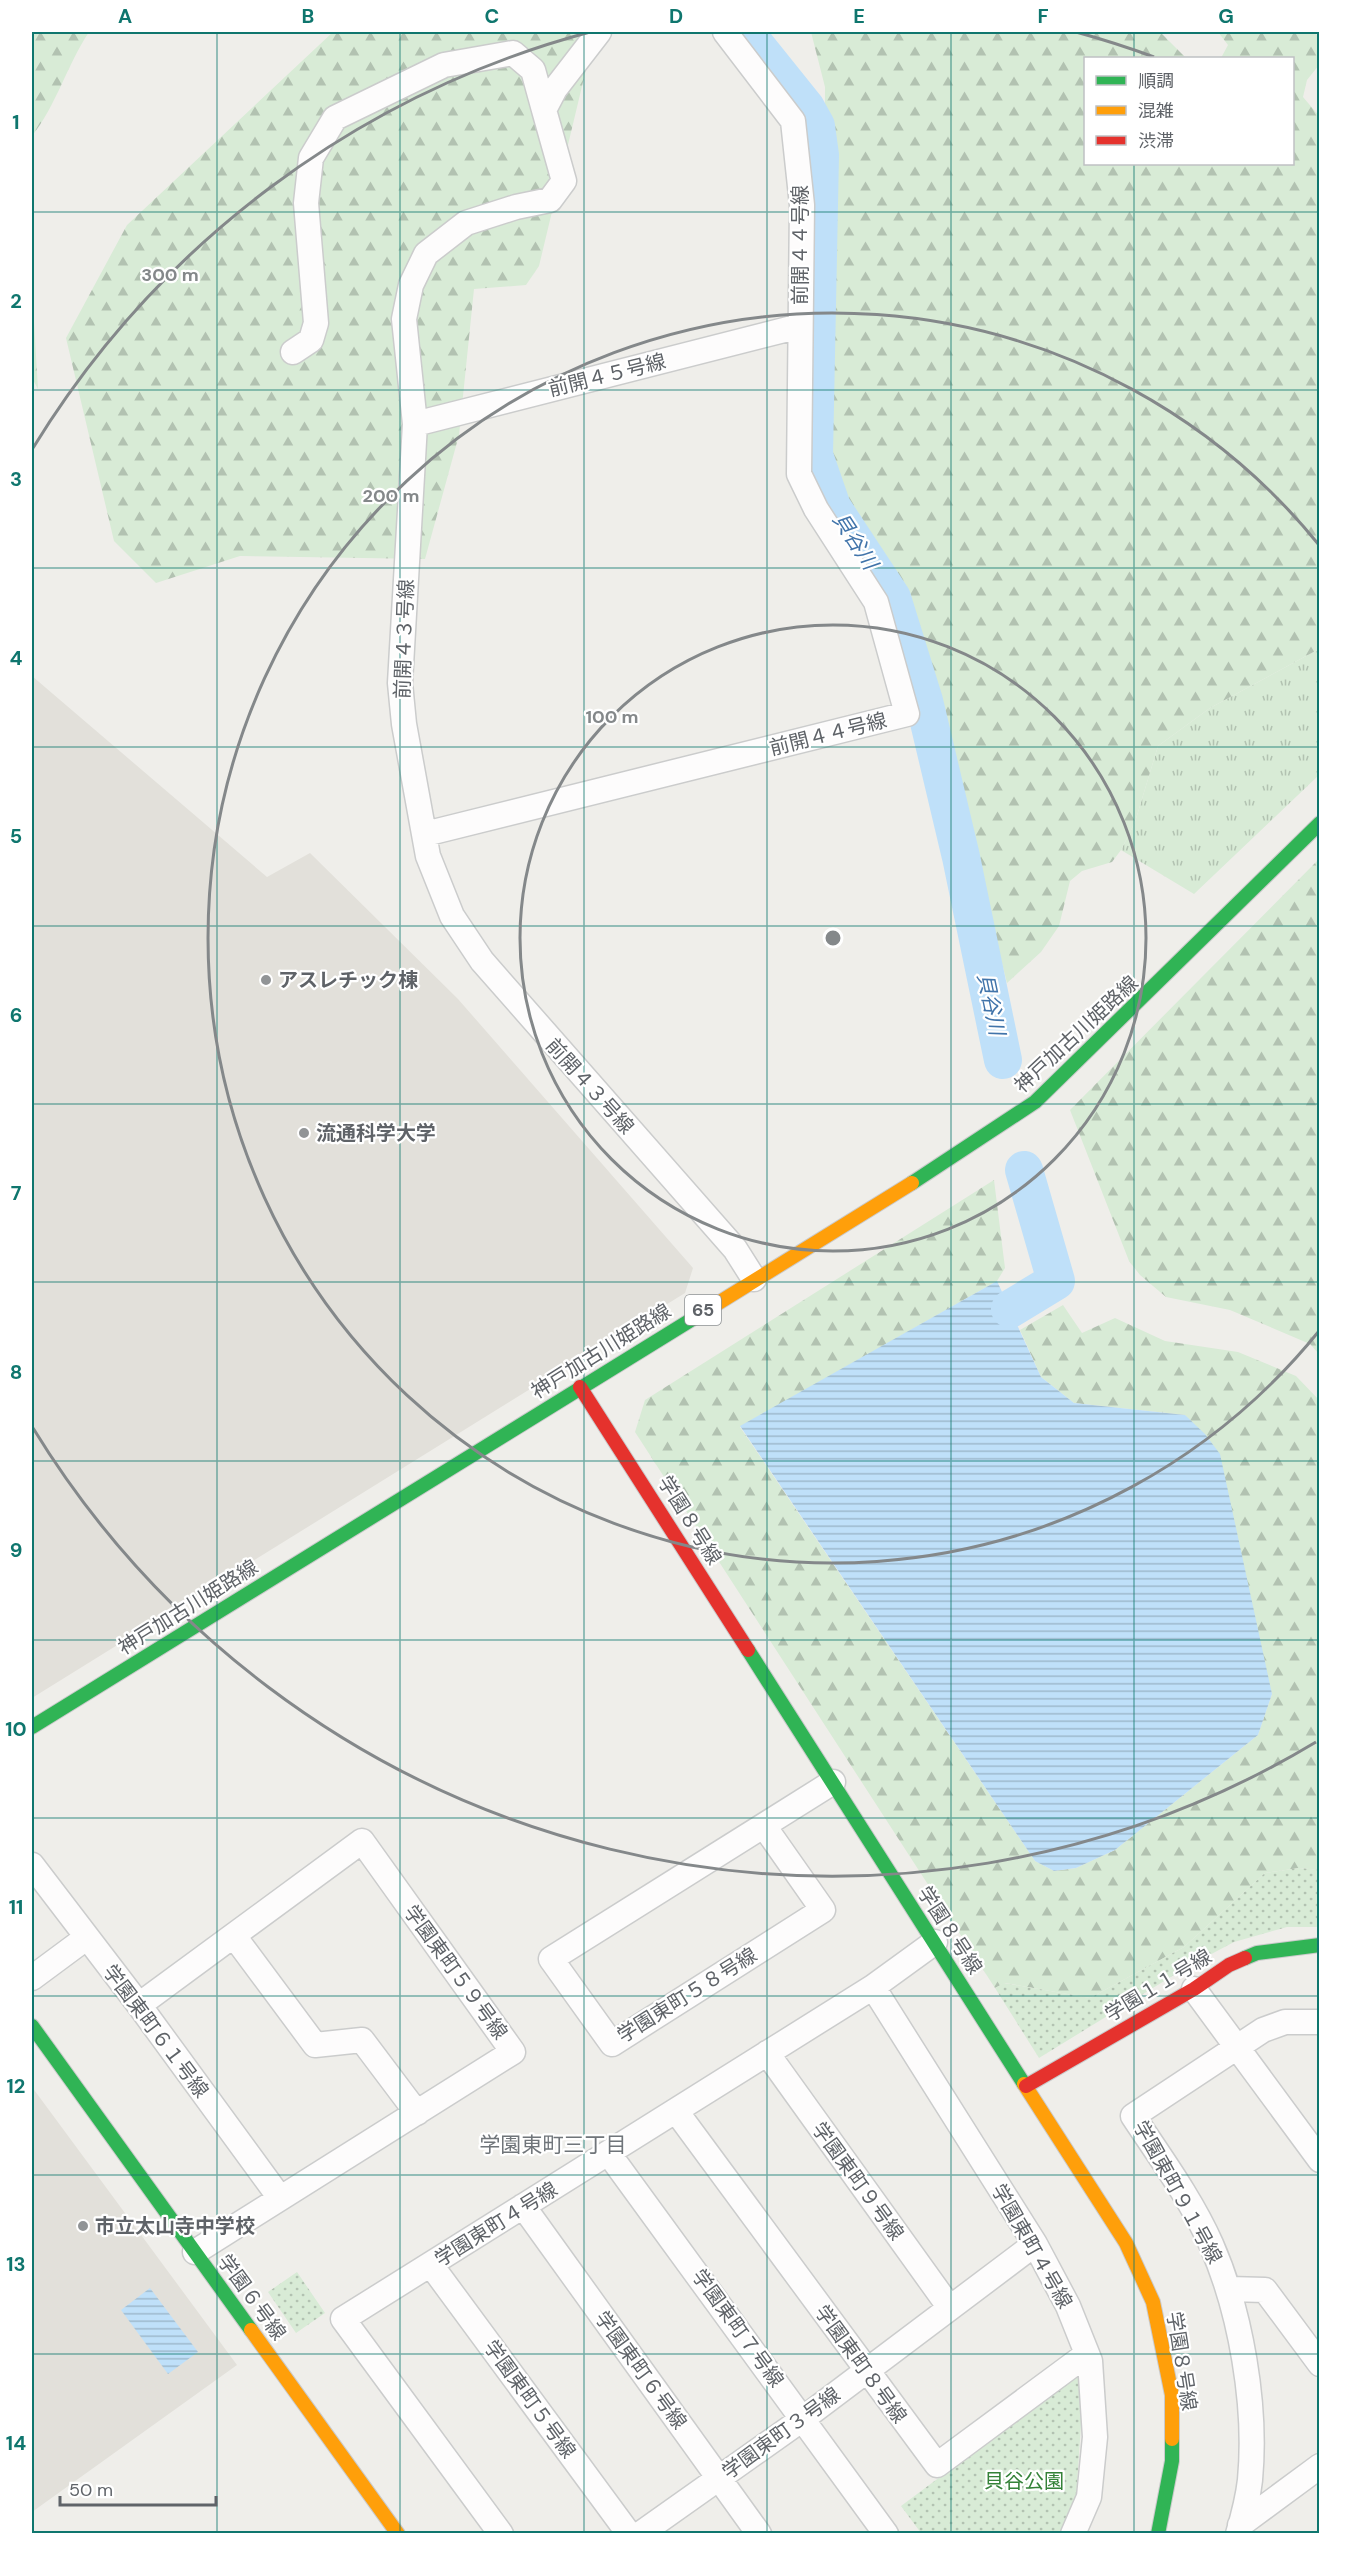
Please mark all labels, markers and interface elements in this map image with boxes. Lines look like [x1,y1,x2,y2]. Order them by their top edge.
text: A [118,3,132,29]
text: B [302,3,314,29]
text: C [485,3,499,29]
text: D [669,3,683,29]
text: E [853,3,865,29]
text: F [1037,3,1049,29]
text: G [1218,3,1234,29]
legend [1084,57,1294,165]
text: 順調 [1138,69,1174,93]
text: 混雑 [1138,99,1174,123]
text: 1 [12,109,20,135]
text: 渋滞 [1138,129,1174,153]
street label: 前開４４号線 [787,185,813,305]
text: 300 m [141,263,199,287]
text: 2 [10,288,22,314]
street label: 前開４５号線 [546,348,668,402]
text: 3 [10,466,22,492]
text: 200 m [363,484,419,508]
water label: 貝谷川 [826,507,885,577]
street label: 前開４３号線 [389,579,419,699]
text: 4 [10,645,23,671]
text: 100 m [585,705,639,729]
street label: 前開４４号線 [767,707,889,761]
text: 5 [10,823,22,849]
centre of rings [823,928,843,948]
place label: アスレチック棟 [278,967,418,993]
water label: 貝谷川 [971,970,1012,1040]
street label: 神戸加古川姫路線 [1009,970,1143,1098]
marker: アスレチック棟 [259,973,273,987]
text: 6 [10,1002,22,1028]
street label: 前開４３号線 [540,1033,640,1139]
place label: 流通科学大学 [316,1120,436,1146]
marker: 流通科学大学 [297,1126,311,1140]
text: 7 [11,1180,22,1206]
road number: 65 [685,1295,721,1325]
street label: 神戸加古川姫路線 [526,1298,676,1404]
text: 8 [10,1359,22,1385]
street label: 学園８号線 [652,1471,728,1569]
text: 9 [10,1537,22,1563]
street label: 神戸加古川姫路線 [113,1554,263,1660]
text: 10 [5,1716,27,1742]
street label: 学園８号線 [912,1881,988,1979]
text: 11 [9,1894,23,1920]
street label: 学園東町５９号線 [398,1900,514,2044]
street label: 学園東町５８号線 [612,1942,762,2048]
street label: 学園１１号線 [1100,1943,1216,2027]
street label: 学園東町６１号線 [97,1959,215,2103]
text: 12 [7,2073,25,2099]
street label: 学園東町９１号線 [1128,2116,1228,2268]
street label: 学園東町９号線 [806,2117,910,2245]
district label: 学園東町三丁目 [480,2131,627,2159]
street label: 学園東町４号線 [430,2176,562,2272]
street label: 学園東町４号線 [986,2179,1078,2313]
place label: 市立太山寺中学校 [95,2213,255,2239]
marker: 市立太山寺中学校 [76,2219,90,2233]
street label: 学園６号線 [212,2249,292,2345]
text: 13 [6,2251,26,2277]
street label: 学園東町７号線 [686,2264,790,2392]
street label: 学園東町８号線 [809,2300,913,2428]
street label: 学園東町６号線 [589,2306,693,2434]
street label: 学園８号線 [1161,2310,1203,2412]
street label: 学園東町５号線 [478,2335,582,2463]
street label: 学園東町３号線 [717,2381,845,2485]
text: 14 [6,2430,26,2456]
park label: 貝谷公園 [984,2468,1064,2494]
scale bar [60,2469,216,2507]
text: 50 m [69,2478,113,2502]

